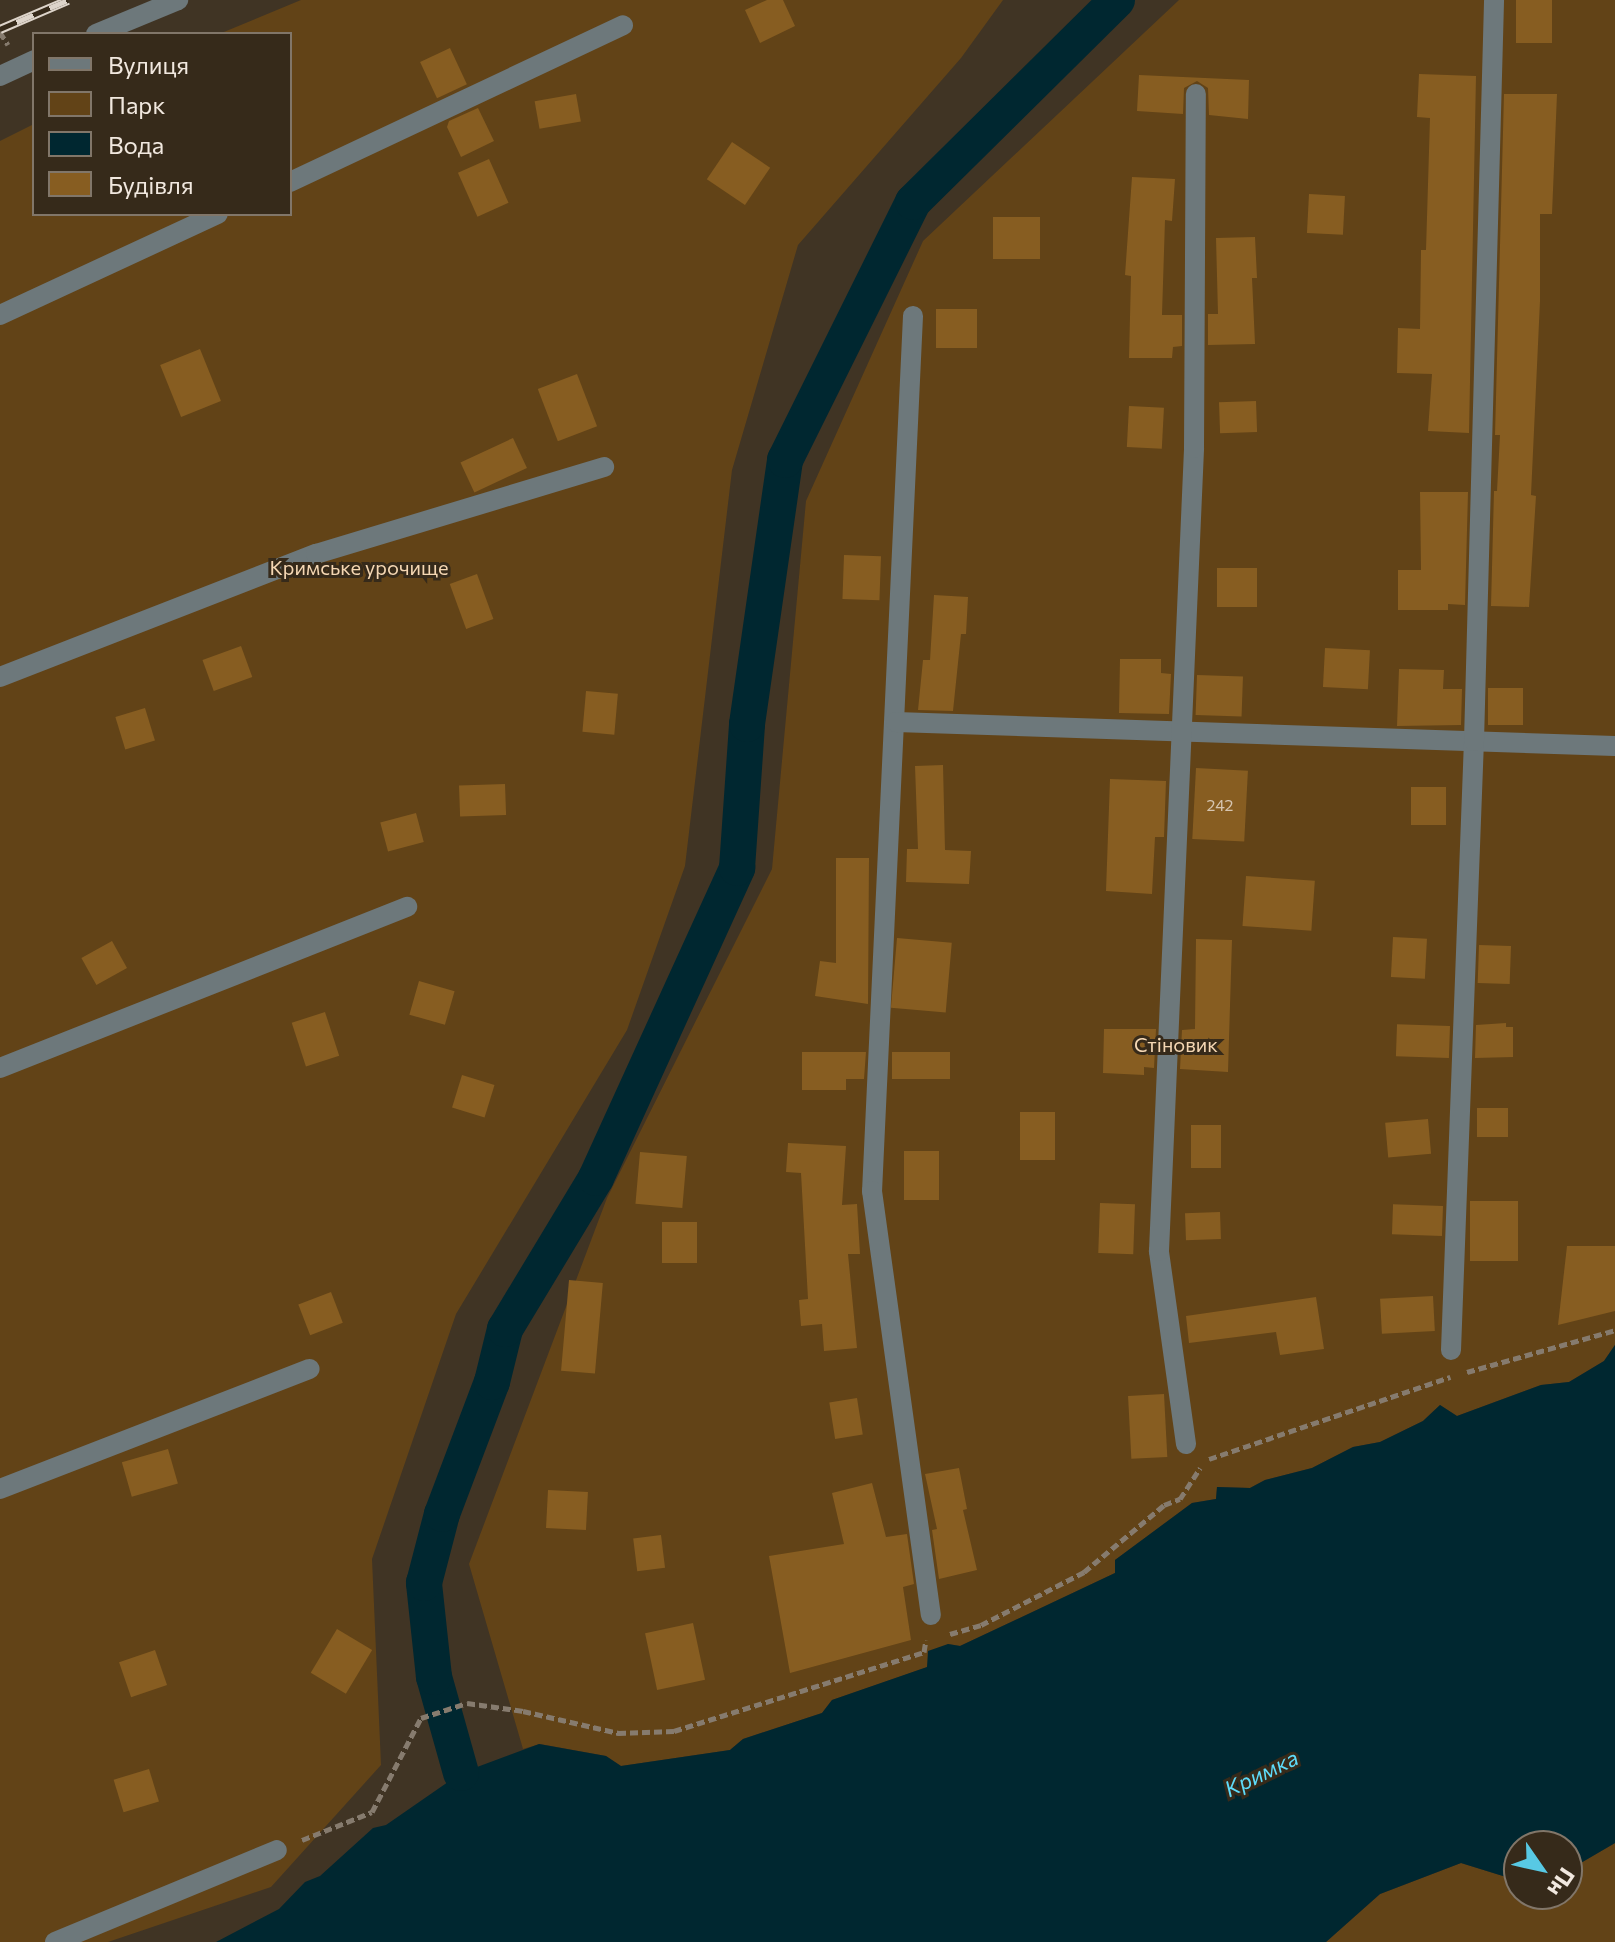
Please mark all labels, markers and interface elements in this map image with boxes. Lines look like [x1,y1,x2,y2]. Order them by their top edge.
legend [32,32,292,216]
text: Вулиця [108,50,189,79]
text: Парк [108,90,165,119]
text: Вода [108,130,164,159]
text: Будівля [108,170,194,199]
park label: Кримське урочище [269,555,449,579]
house number: 242 [1207,795,1233,815]
park label: Стіновик [1134,1032,1218,1056]
water label: Кримка [1220,1744,1302,1802]
north arrow [1503,1830,1583,1910]
text: Пн [1542,1863,1581,1902]

